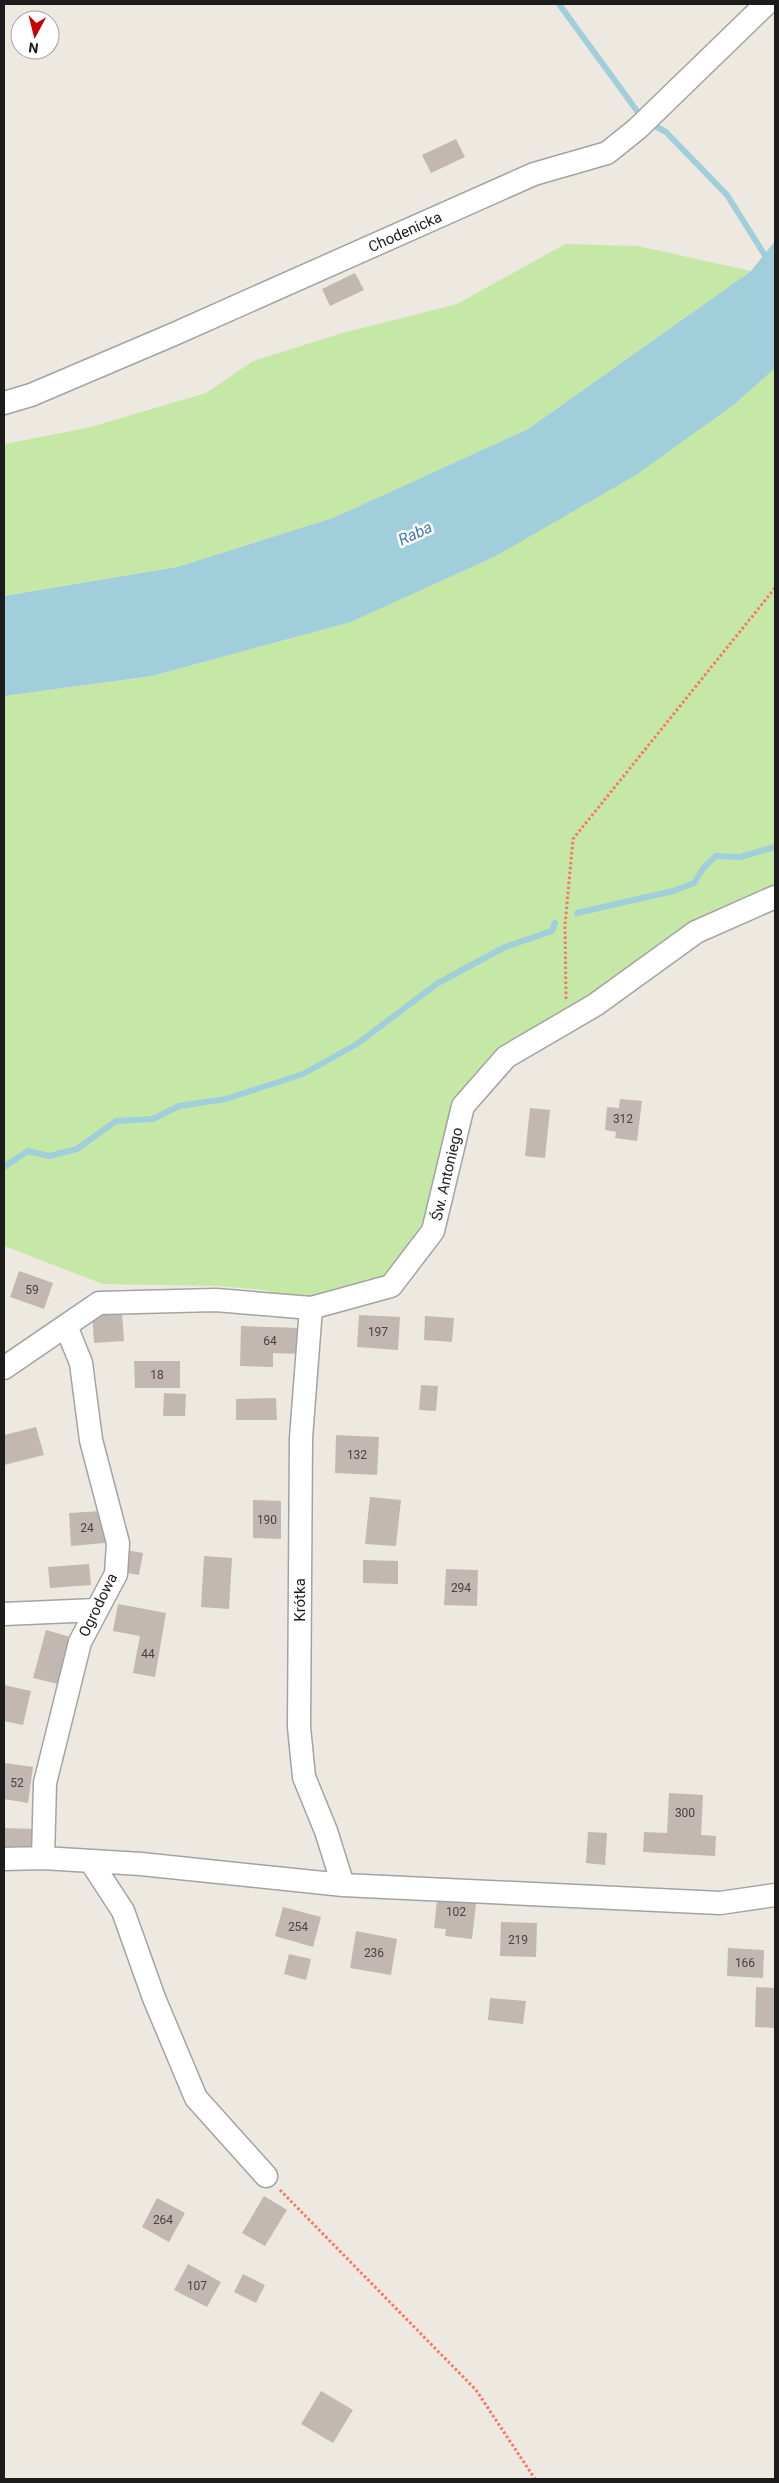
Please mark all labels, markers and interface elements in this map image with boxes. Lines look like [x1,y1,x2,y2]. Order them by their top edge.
north arrow [10,10,60,60]
text: N [28,39,39,56]
street label: Chodenicka [365,208,445,256]
water label: Raba [395,517,435,549]
house number: 312 [613,1112,633,1126]
street label: Św. Antoniego [428,1126,466,1222]
house number: 59 [25,1283,39,1297]
house number: 197 [368,1325,388,1339]
house number: 64 [263,1334,277,1348]
house number: 18 [150,1368,164,1382]
house number: 132 [347,1448,367,1462]
house number: 190 [257,1513,277,1527]
house number: 24 [80,1521,94,1535]
street label: Ogrodowa [75,1570,121,1640]
street label: Krótka [291,1578,309,1622]
house number: 294 [451,1581,471,1595]
house number: 44 [141,1647,155,1661]
house number: 52 [10,1776,24,1790]
house number: 300 [675,1806,695,1820]
house number: 102 [446,1905,466,1919]
house number: 254 [288,1920,308,1934]
house number: 219 [508,1933,528,1947]
house number: 236 [364,1946,384,1960]
house number: 166 [735,1956,755,1970]
house number: 264 [153,2213,173,2227]
house number: 107 [187,2279,207,2293]

